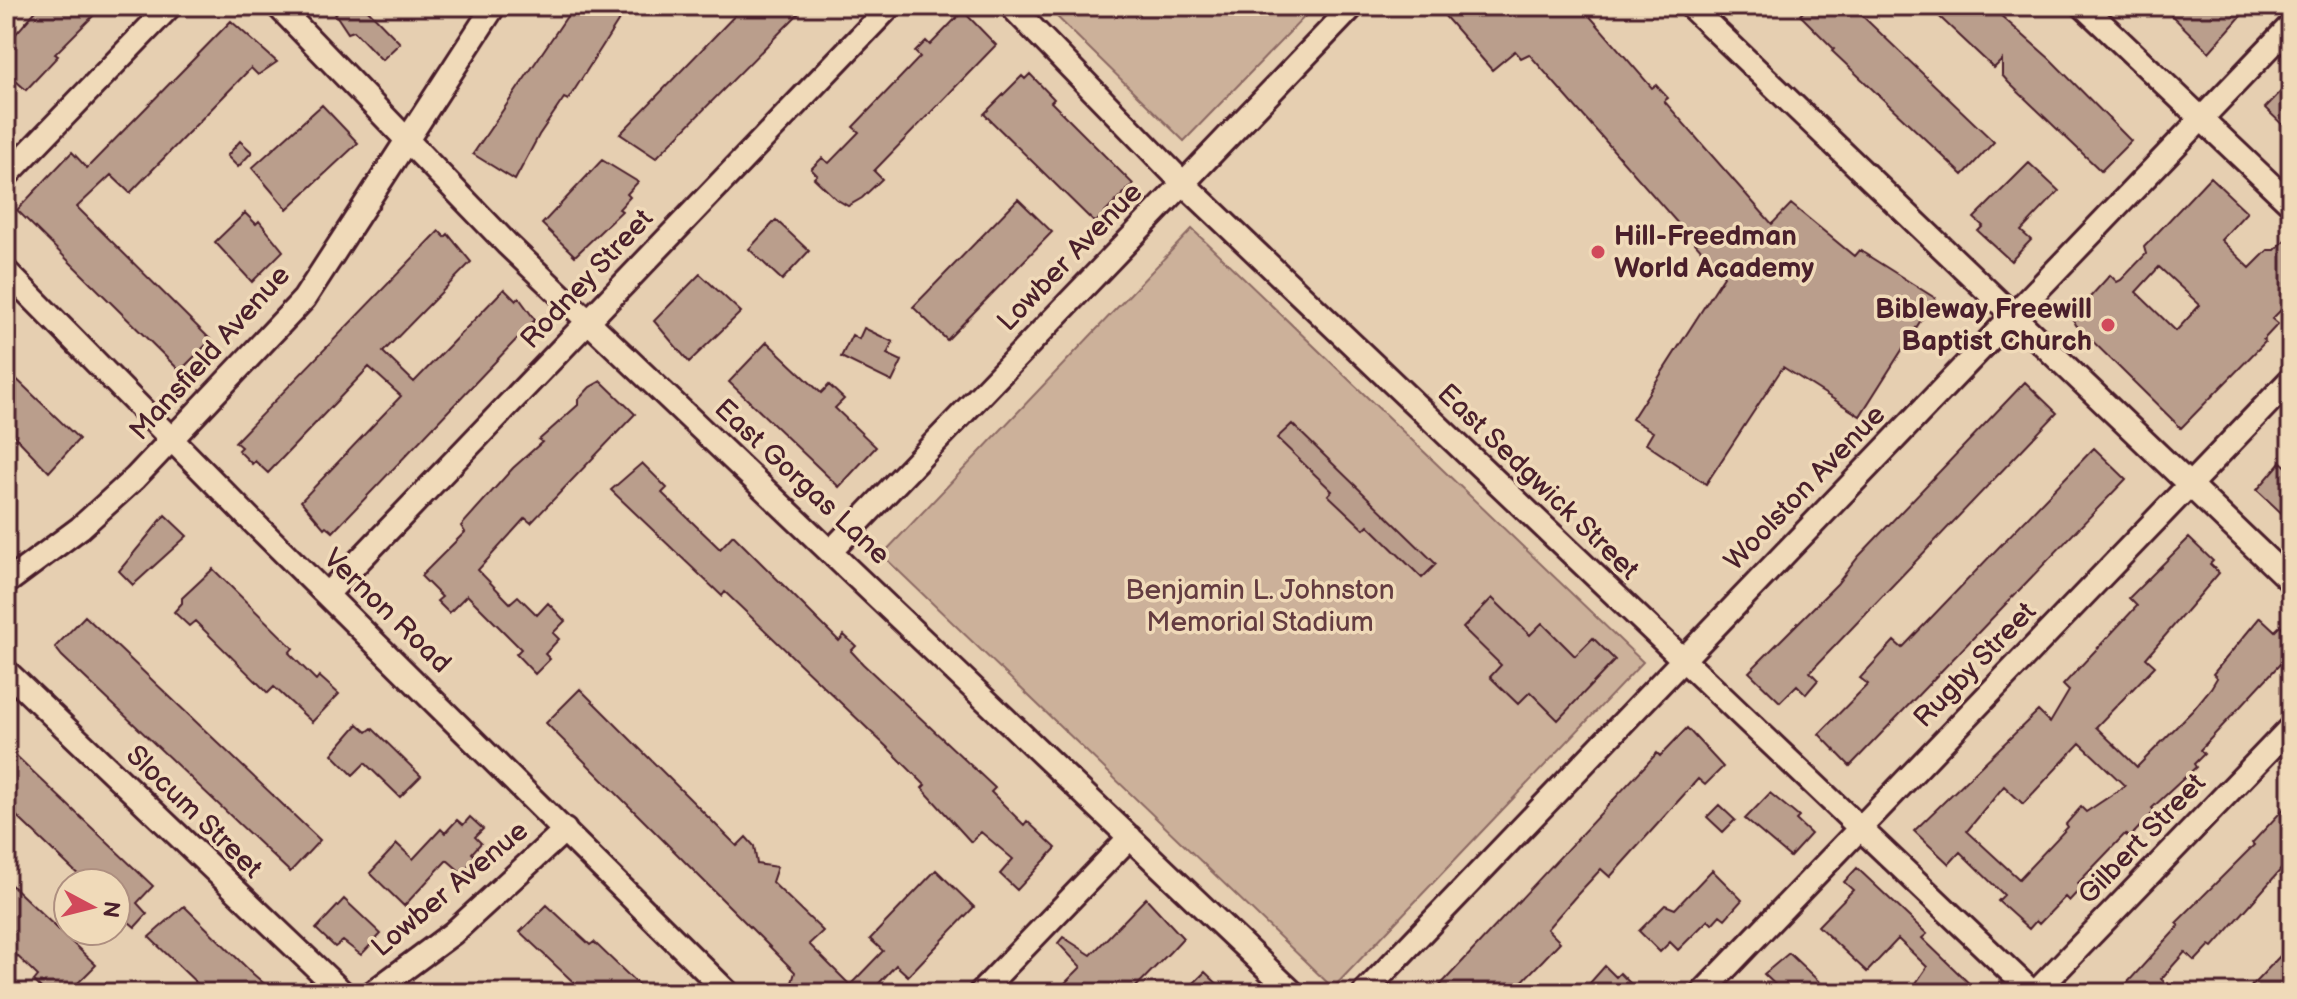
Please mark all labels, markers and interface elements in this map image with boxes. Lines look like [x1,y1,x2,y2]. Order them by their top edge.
street label: Lowber Avenue [991,176,1149,338]
street label: Rodney Street [514,202,660,356]
place label: Hill-Freedman World Academy [1614,220,1814,285]
marker: Hill-Freedman World Academy [1589,243,1607,261]
street label: Mansfield Avenue [123,259,297,447]
place label: Bibleway Freewill Baptist Church [1875,293,2092,358]
marker: Bibleway Freewill Baptist Church [2099,316,2117,334]
street label: East Sedgwick Street [1430,377,1646,587]
street label: East Gorgas Lane [707,392,897,572]
street label: Woolston Avenue [1718,399,1892,577]
street label: Vernon Road [316,542,458,680]
park label: Benjamin L. Johnston Memorial Stadium [1125,574,1395,639]
street label: Rugby Street [1907,595,2043,735]
street label: Slocum Street [119,739,269,885]
street label: Gilbert Street [2071,766,2213,911]
street label: Lowber Avenue [365,814,535,964]
north arrow [52,867,132,947]
text: N [96,899,125,919]

